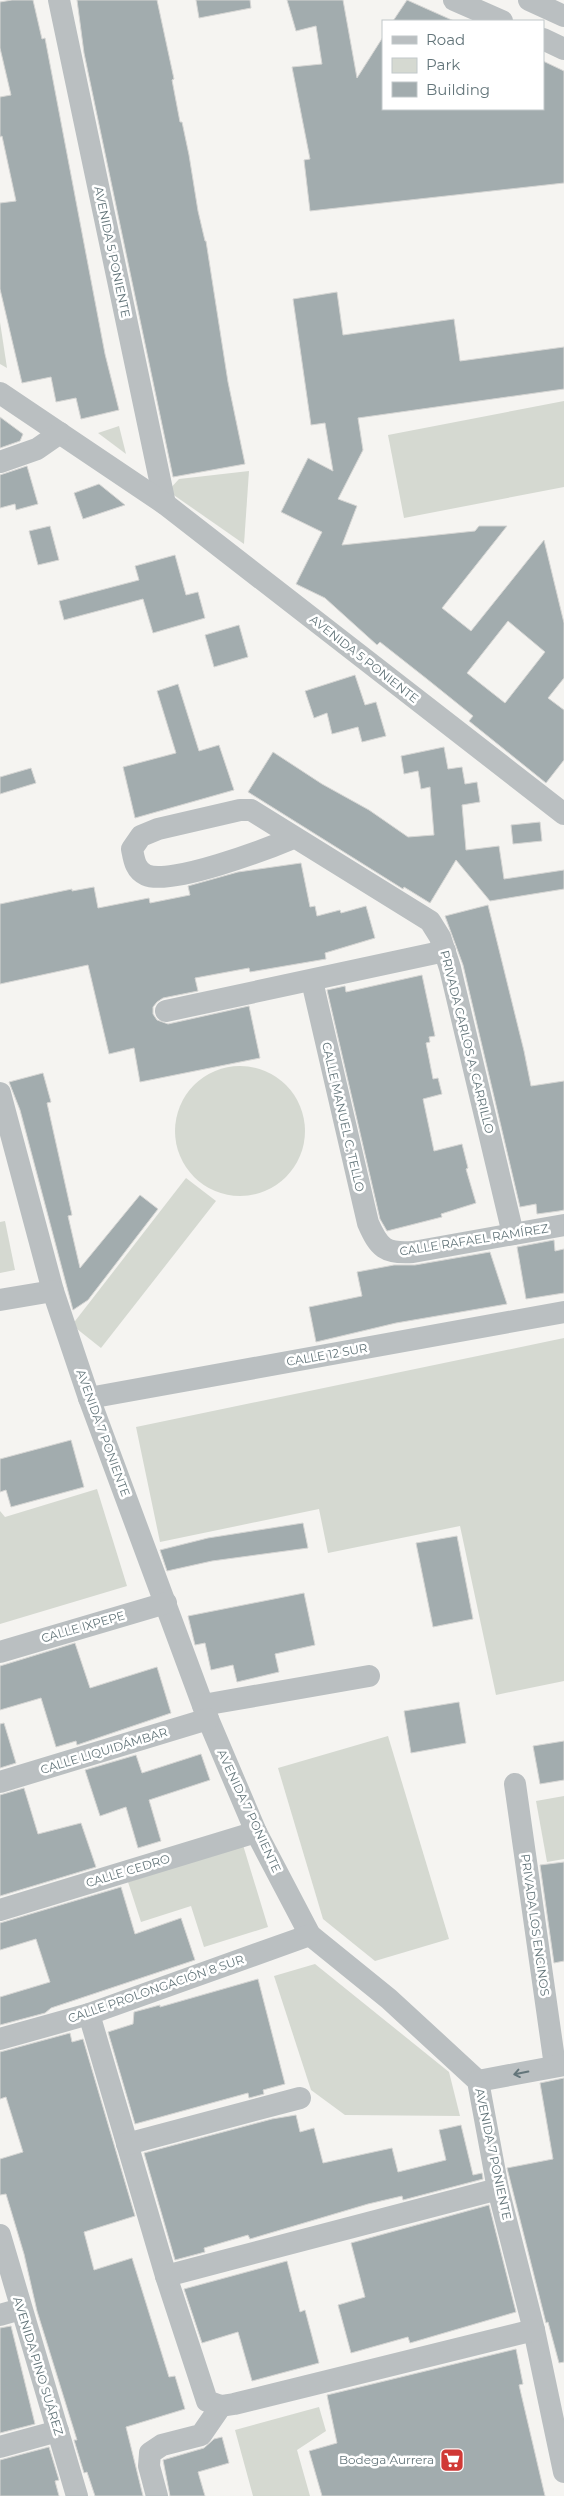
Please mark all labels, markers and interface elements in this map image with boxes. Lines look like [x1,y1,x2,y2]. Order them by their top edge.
legend [382,20,544,110]
text: Road [426,30,465,49]
text: Park [426,55,460,74]
text: Building [426,80,490,99]
street label: AVENIDA 5 PONIENTE [91,185,134,319]
street label: AVENIDA 5 PONIENTE [307,611,422,706]
street label: PRIVADA CARLOS A. CARRILLO [437,949,498,1135]
street label: CALLE MANUEL C. TELLO [319,1041,368,1193]
street label: CALLE RAFAEL RAMÍREZ [398,1220,550,1259]
street label: CALLE 12 SUR [285,1340,369,1369]
street label: AVENIDA 7 PONIENTE [73,1367,133,1498]
street label: CALLE IXPEPE [39,1607,126,1646]
street label: CALLE LIQUIDÁMBAR [38,1724,170,1777]
street label: AVENIDA 7 PONIENTE [214,1747,285,1875]
street label: CALLE CEDRO [84,1851,172,1890]
street label: PRIVADA LOS ENCINOS [518,1853,553,1997]
street label: CALLE PROLONGACIÓN 8 SUR [66,1951,246,2026]
one-way arrow [513,2069,529,2078]
street label: AVENIDA 7 PONIENTE [472,2087,515,2221]
street label: AVENIDA PINO SUÁREZ [10,2295,67,2437]
supermarket icon: Bodega Aurrera [439,2447,465,2473]
place label: Bodega Aurrera [339,2452,434,2467]

